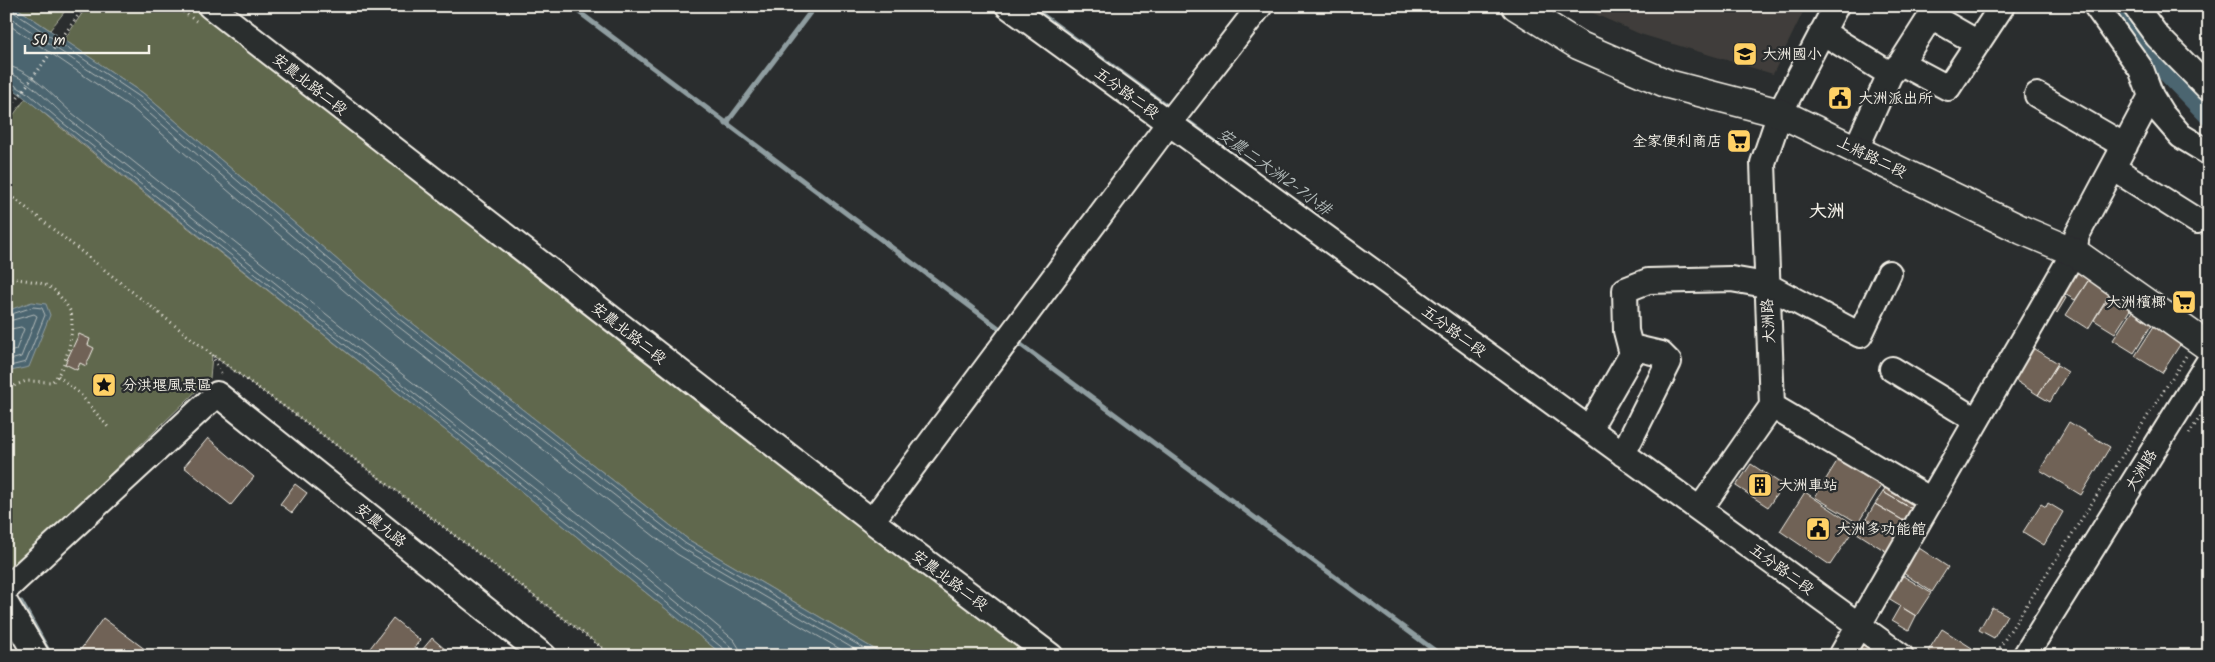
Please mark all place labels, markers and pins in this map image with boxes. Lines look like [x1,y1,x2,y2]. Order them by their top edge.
school or university icon: 大洲國小 [1732,41,1758,67]
place label: 大洲國小 [1762,43,1822,67]
public building icon: 大洲派出所 [1827,85,1853,111]
place label: 大洲派出所 [1858,87,1933,111]
supermarket icon: 全家便利商店 [1726,128,1752,154]
place label: 全家便利商店 [1632,130,1722,154]
supermarket icon: 大洲檳榔 [2171,289,2197,315]
place label: 大洲檳榔 [2106,291,2166,315]
place icon: 分洪堰風景區 [91,372,117,398]
place label: 分洪堰風景區 [122,374,212,398]
building icon: 大洲車站 [1747,472,1773,498]
place label: 大洲車站 [1778,474,1838,498]
public building icon: 大洲多功能館 [1805,516,1831,542]
place label: 大洲多功能館 [1836,518,1926,542]

